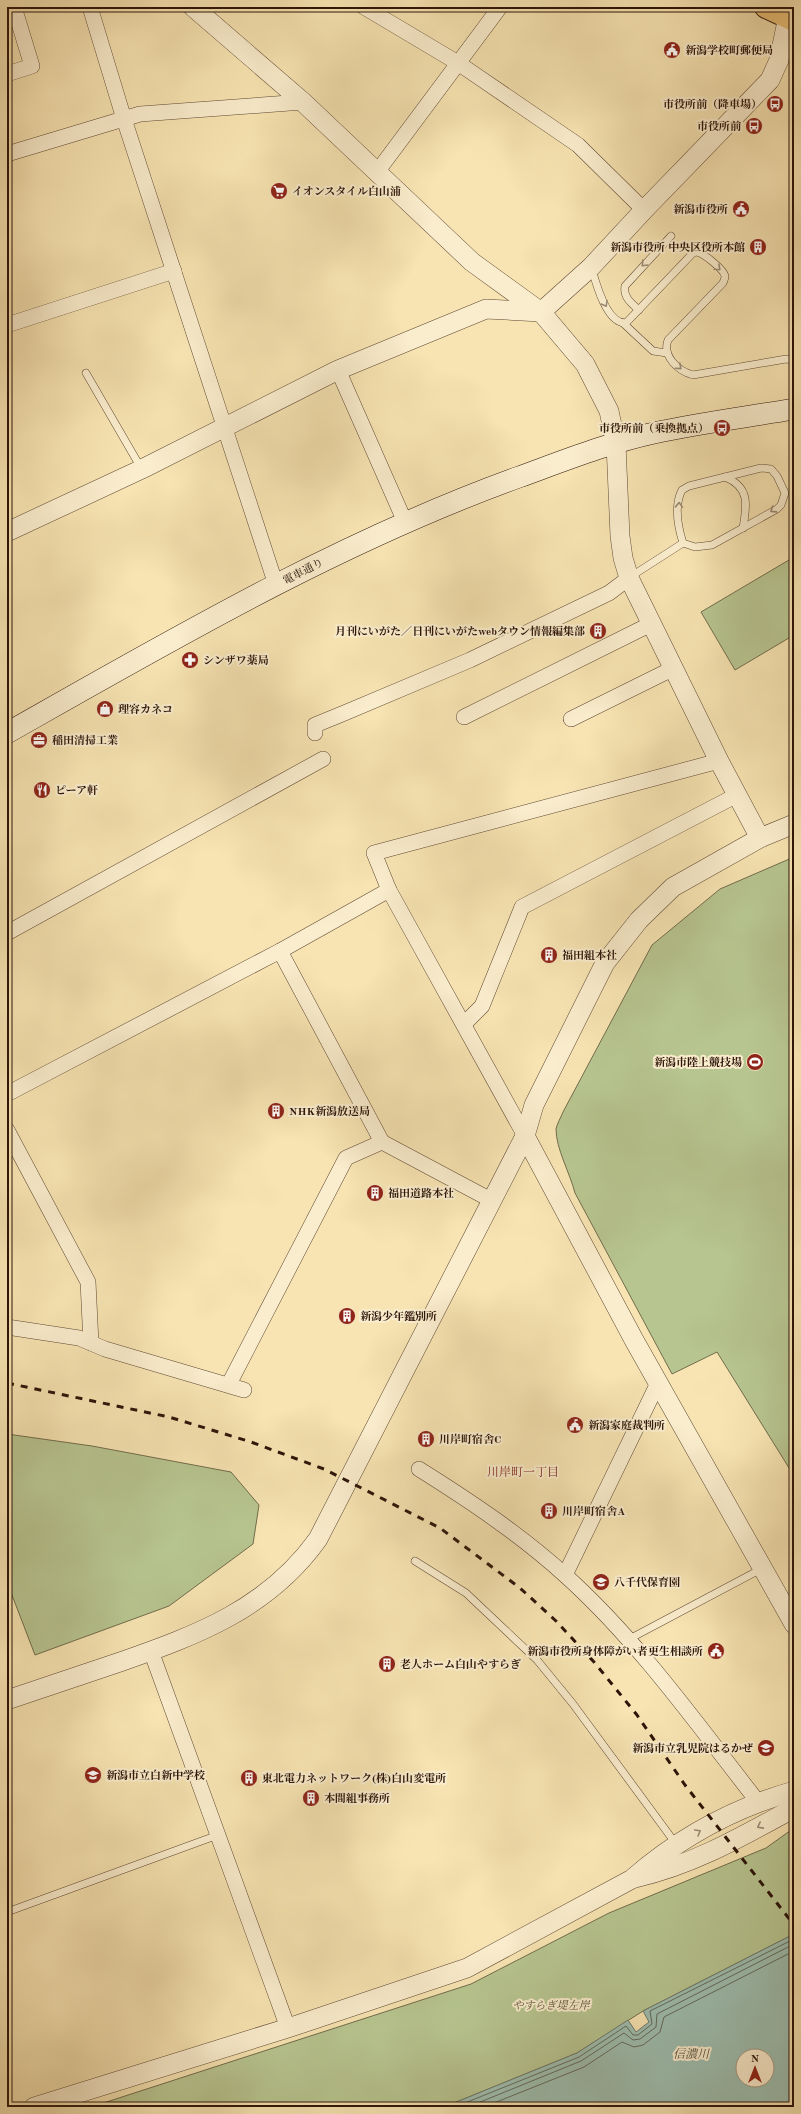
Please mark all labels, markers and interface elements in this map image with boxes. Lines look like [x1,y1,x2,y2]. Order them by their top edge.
public building icon: 新潟学校町郵便局 [662,40,682,60]
place label: 新潟学校町郵便局 [685,44,773,57]
bus stop icon: 市役所前（降車場） [765,94,785,114]
place label: 市役所前（降車場） [663,98,762,111]
bus stop icon: 市役所前 [744,116,764,136]
place label: 市役所前 [697,120,742,133]
supermarket icon: イオンスタイル白山浦 [269,181,289,201]
place label: イオンスタイル白山浦 [292,185,401,198]
public building icon: 新潟市役所 [731,199,751,219]
place label: 新潟市役所 [673,203,728,216]
building icon: 新潟市役所 中央区役所本館 [748,237,768,257]
place label: 新潟市役所 中央区役所本館 [610,241,745,254]
one-way arrow [641,259,649,267]
one-way arrow [713,263,721,270]
one-way arrow [600,300,607,307]
one-way arrow [674,362,682,370]
bus stop icon: 市役所前（乗換拠点） [712,418,732,438]
place label: 市役所前（乗換拠点） [599,422,709,435]
one-way arrow [674,502,683,508]
one-way arrow [770,506,777,513]
street label: 電車通り [281,556,326,587]
building icon: 月刊にいがた／日刊にいがたwebタウン情報編集部 [588,621,608,641]
place label: 月刊にいがた／日刊にいがたwebタウン情報編集部 [335,625,585,638]
pharmacy icon: シンザワ薬局 [180,650,200,670]
place label: シンザワ薬局 [203,654,269,667]
shop icon: 理容カネコ [95,699,115,719]
place label: 理容カネコ [118,703,173,716]
office icon: 稲田清掃工業 [29,730,49,750]
place label: 稲田清掃工業 [52,734,118,747]
restaurant icon: ピーア軒 [32,780,52,800]
place label: ピーア軒 [55,784,98,797]
building icon: 福田組本社 [539,945,559,965]
place label: 福田組本社 [562,949,617,962]
sports icon: 新潟市陸上競技場 [745,1052,765,1072]
place label: 新潟市陸上競技場 [654,1056,742,1069]
building icon: NHK新潟放送局 [266,1101,286,1121]
place label: NHK新潟放送局 [289,1105,370,1118]
building icon: 福田道路本社 [365,1183,385,1203]
place label: 福田道路本社 [388,1187,454,1200]
building icon: 新潟少年鑑別所 [337,1306,357,1326]
place label: 新潟少年鑑別所 [360,1310,437,1323]
public building icon: 新潟家庭裁判所 [565,1415,585,1435]
place label: 新潟家庭裁判所 [588,1419,665,1432]
building icon: 川岸町宿舎C [416,1429,436,1449]
place label: 川岸町宿舎C [439,1433,501,1446]
district label: 川岸町一丁目 [487,1465,559,1479]
building icon: 川岸町宿舎A [539,1501,559,1521]
place label: 川岸町宿舎A [562,1505,626,1518]
school or university icon: 八千代保育園 [591,1572,611,1592]
place label: 八千代保育園 [614,1576,680,1589]
public building icon: 新潟市役所身体障がい者更生相談所 [706,1641,726,1661]
place label: 新潟市役所身体障がい者更生相談所 [527,1645,703,1658]
building icon: 老人ホーム白山やすらぎ [377,1654,397,1674]
place label: 老人ホーム白山やすらぎ [400,1658,521,1671]
school or university icon: 新潟市立乳児院はるかぜ [756,1738,776,1758]
place label: 新潟市立乳児院はるかぜ [632,1742,753,1755]
school or university icon: 新潟市立白新中学校 [83,1765,103,1785]
building icon: 東北電力ネットワーク(株)白山変電所 [239,1768,259,1788]
place label: 新潟市立白新中学校 [106,1769,205,1782]
place label: 東北電力ネットワーク(株)白山変電所 [262,1772,446,1785]
building icon: 本間組事務所 [301,1788,321,1808]
place label: 本間組事務所 [324,1792,390,1805]
one-way arrow [757,1822,764,1829]
one-way arrow [693,1830,701,1837]
park label: やすらぎ堤左岸 [513,1999,590,2012]
water label: 信濃川 [673,2047,711,2061]
north arrow [735,2048,775,2088]
text: N [751,2054,760,2065]

